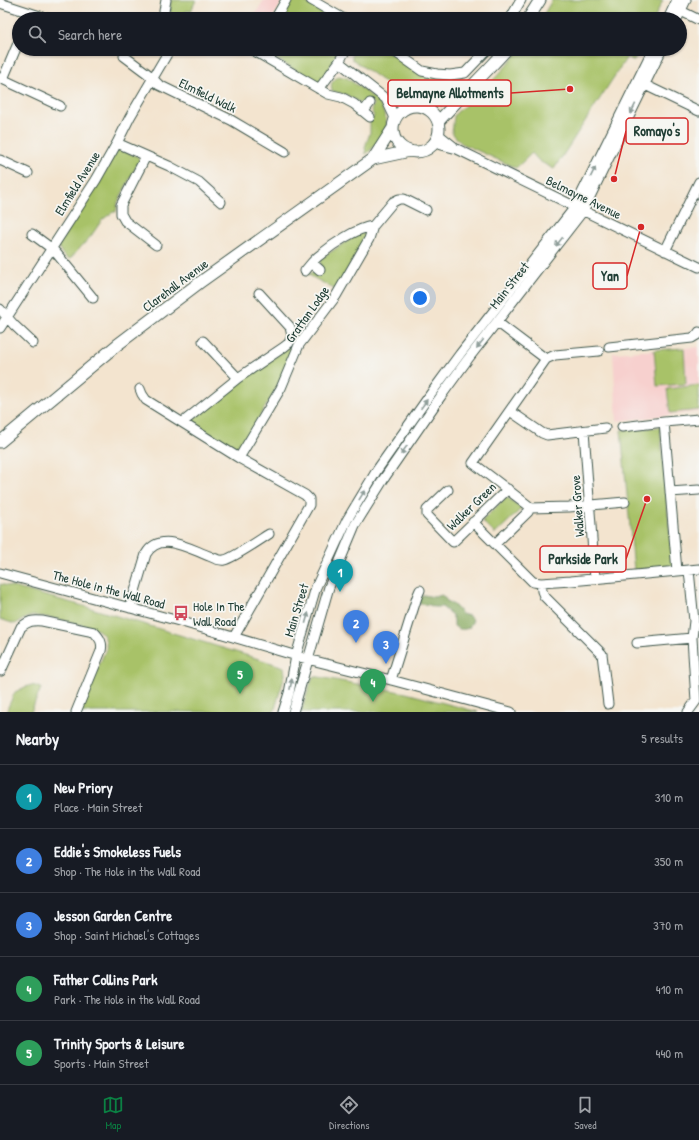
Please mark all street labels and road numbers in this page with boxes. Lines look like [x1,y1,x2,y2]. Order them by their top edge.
street label: Elmfield Walk [176,73,240,117]
street label: Elmfield Avenue [50,147,104,219]
street label: Belmayne Avenue [543,171,625,223]
street label: Clarehall Avenue [138,254,212,316]
street label: Main Street [485,257,533,312]
street label: Grattan Lodge [281,282,333,346]
street label: Walker Grove [566,474,588,538]
street label: Walker Green [442,478,500,534]
street label: The Hole in the Wall Road [51,565,167,613]
street label: Main Street [279,581,313,639]

